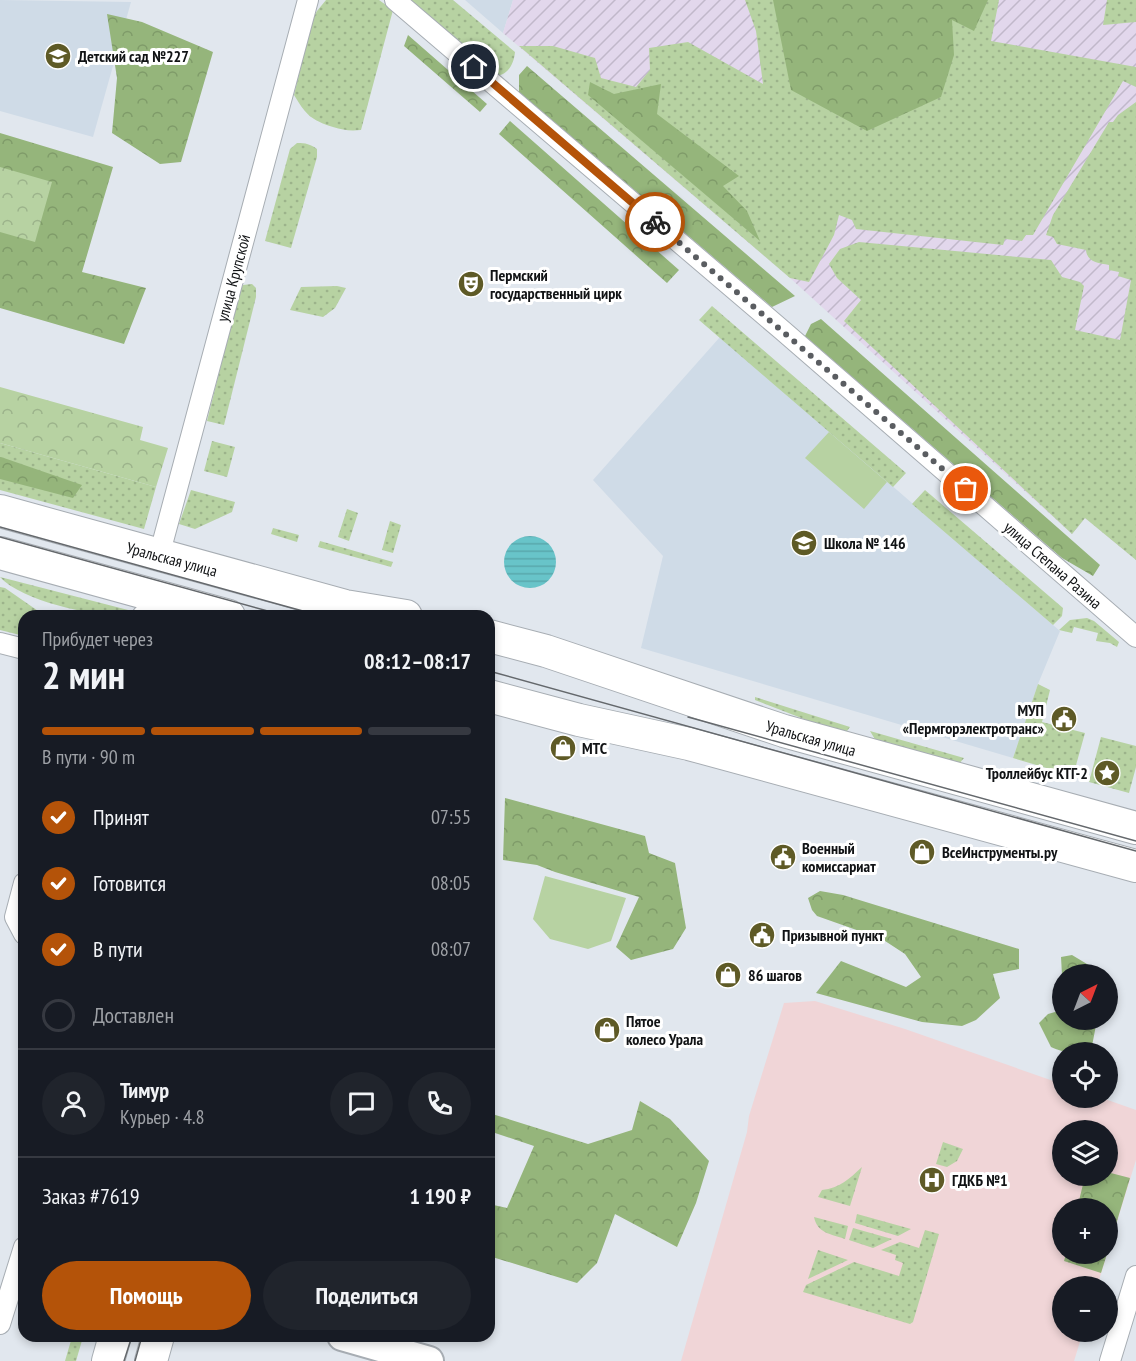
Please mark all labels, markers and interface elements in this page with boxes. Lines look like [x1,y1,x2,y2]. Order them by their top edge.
school or university icon: Детский сад №227 [43,41,73,71]
pin [448,41,499,92]
place label: Детский сад №227 [78,46,189,66]
icon: home [457,50,490,83]
courier [625,192,685,252]
icon: bike [639,206,672,239]
street label: улица Крупской [212,232,254,324]
place label: Пермский государственный цирк [490,265,622,303]
theatre icon: Пермский государственный цирк [456,269,486,299]
pin [940,463,991,514]
icon: bag [949,472,982,505]
street label: улица Степана Разина [1000,517,1106,613]
school or university icon: Школа № 146 [789,528,819,558]
place label: Школа № 146 [824,533,906,553]
street label: Уральская улица [125,537,219,581]
text: Прибудет через [42,626,153,652]
text: 08:12–08:17 [364,647,471,675]
text: 2 мин [42,649,125,700]
place label: МУП «Пермгорэлектротранс» [903,700,1045,738]
public building icon: МУП «Пермгорэлектротранс» [1049,704,1079,734]
street label: Уральская улица [764,716,858,760]
shop icon: МТС [548,733,578,763]
place label: МТС [582,738,608,758]
text: В пути · 90 m [42,744,135,770]
place icon: Троллейбус КТГ-2 [1092,758,1122,788]
place label: Троллейбус КТГ-2 [986,763,1088,783]
icon: check [42,801,75,834]
text: Принят [93,803,149,831]
text: 07:55 [431,804,471,830]
shop icon: ВсеИнструменты.ру [907,837,937,867]
place label: Военный комиссариат [802,838,876,876]
public building icon: Военный комиссариат [768,842,798,872]
place label: ВсеИнструменты.ру [942,842,1058,862]
icon: check [42,867,75,900]
text: Готовится [93,869,166,897]
text: 08:05 [431,870,471,896]
public building icon: Призывной пункт [747,920,777,950]
place label: Призывной пункт [782,925,884,945]
icon: check [42,933,75,966]
text: В пути [93,935,143,963]
text: 08:07 [431,936,471,962]
shop icon: 86 шагов [713,960,743,990]
north arrow [1052,964,1118,1030]
map controls [1052,964,1118,1342]
place label: 86 шагов [748,965,802,985]
text: Доставлен [93,1001,174,1029]
place label: Пятое колесо Урала [626,1011,703,1049]
shop icon: Пятое колесо Урала [592,1015,622,1045]
button: locate [1052,1042,1118,1108]
button: person [42,1072,105,1135]
button: chat [330,1072,393,1135]
button: phone [408,1072,471,1135]
text: Тимур [120,1076,169,1104]
text: Курьер · 4.8 [120,1104,205,1130]
button: layers [1052,1120,1118,1186]
hospital icon: ГДКБ №1 [917,1165,947,1195]
place label: ГДКБ №1 [952,1170,1008,1190]
text: Заказ #7619 [42,1182,140,1210]
text: 1 190 ₽ [409,1182,471,1210]
button: + [1052,1198,1118,1264]
button: Помощь [42,1261,251,1330]
button: Поделиться [263,1261,471,1330]
button: − [1052,1276,1118,1342]

